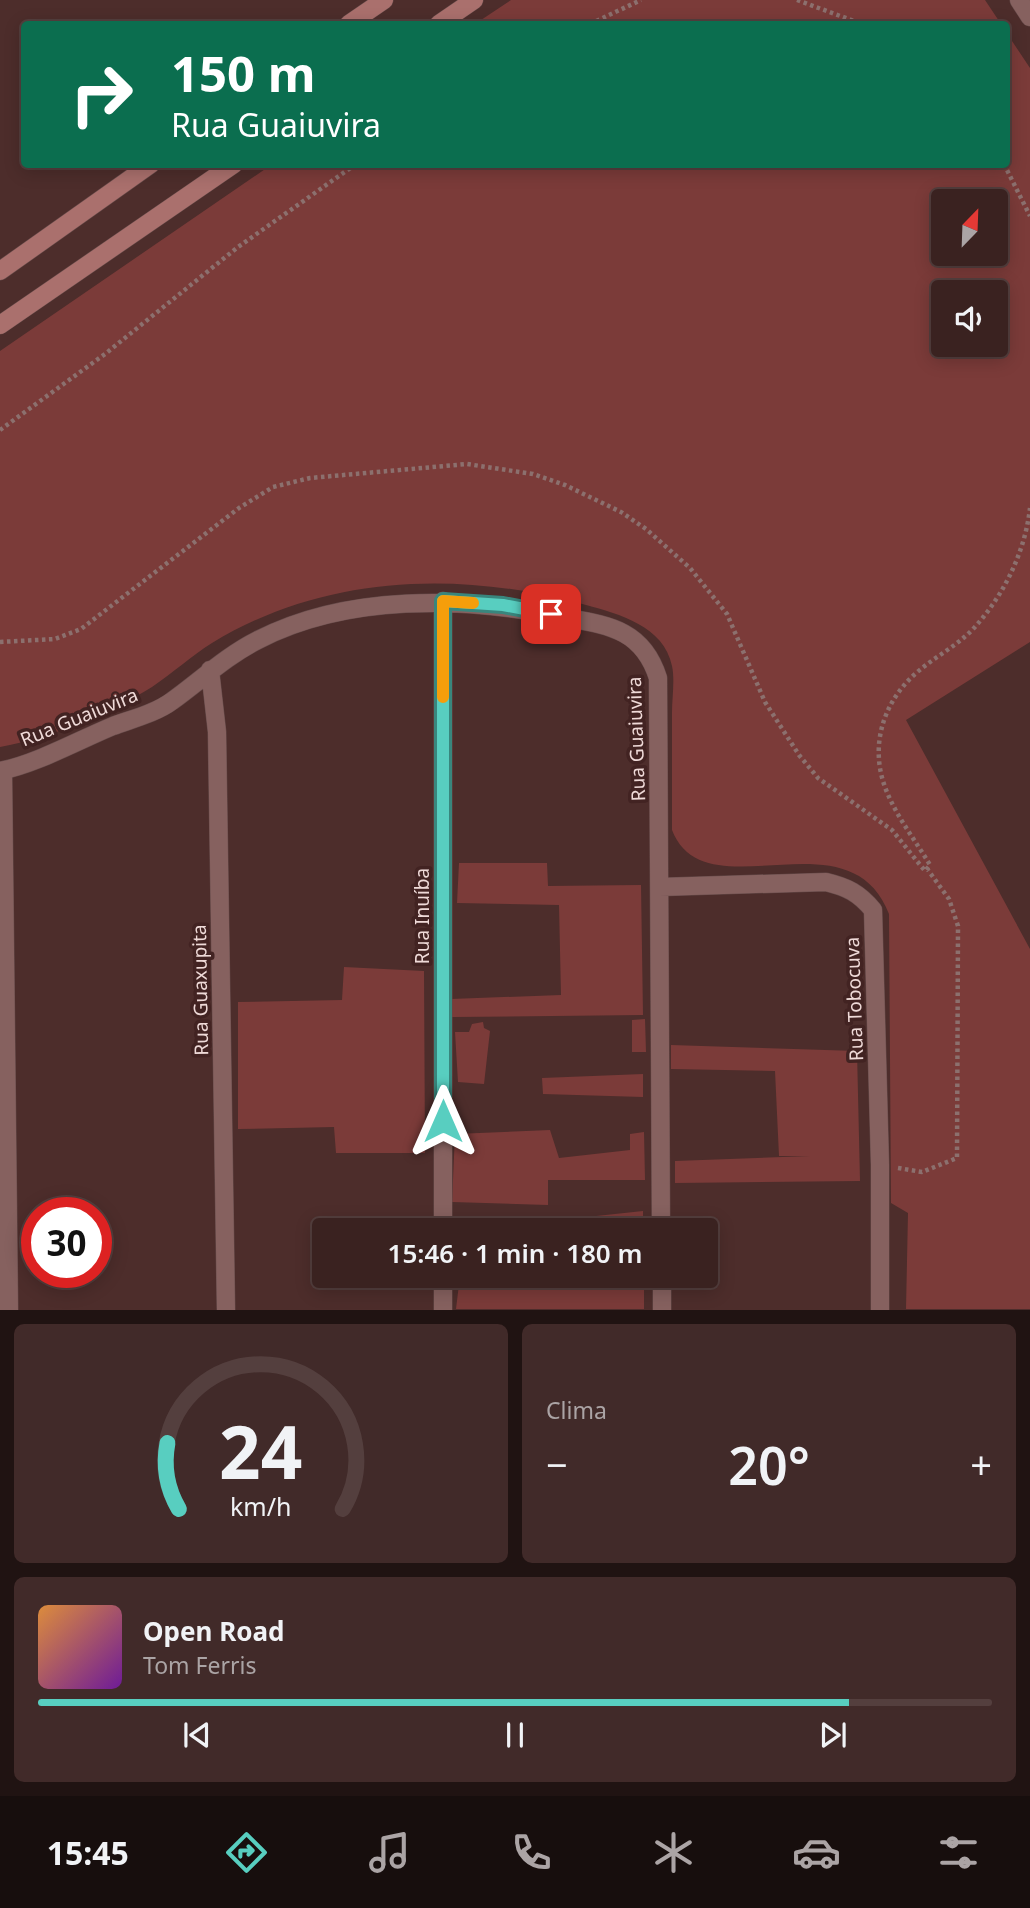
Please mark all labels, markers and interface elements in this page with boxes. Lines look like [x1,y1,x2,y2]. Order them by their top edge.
text: 150 m [171,40,316,106]
icon: right [56,49,147,140]
text: Rua Guaiuvira [171,103,381,146]
north arrow [931,189,1008,266]
map controls [931,189,1008,357]
button: sound [931,280,1008,357]
pin [521,584,581,644]
icon: arrive [532,595,570,633]
street label: Rua Guaiuvira [621,676,651,802]
street label: Rua Guaiuvira [16,682,142,752]
street label: Rua Inuíba [409,868,435,964]
street label: Rua Guaxupita [186,924,214,1056]
street label: Rua Tobocuva [839,936,869,1062]
position arrow [406,1084,480,1158]
speed limit sign: 30 [21,1197,112,1288]
text: 15:46 · 1 min · 180 m [388,1235,642,1271]
text: Clima [546,1394,607,1426]
text: 24 [219,1402,303,1501]
text: 20° [728,1429,810,1500]
text: − [546,1438,568,1490]
text: + [970,1438,992,1490]
text: km/h [230,1489,292,1523]
text: Open Road [143,1613,285,1649]
text: Tom Ferris [143,1649,256,1681]
icon: previous [178,1716,216,1754]
icon: pause [496,1716,534,1754]
icon: next [814,1716,852,1754]
icon: directions [222,1828,271,1877]
icon: music [365,1828,414,1877]
icon: phone [507,1828,556,1877]
icon: climate [649,1828,698,1877]
icon: car [792,1828,841,1877]
icon: filters [934,1828,983,1877]
text: 15:45 [47,1831,129,1874]

